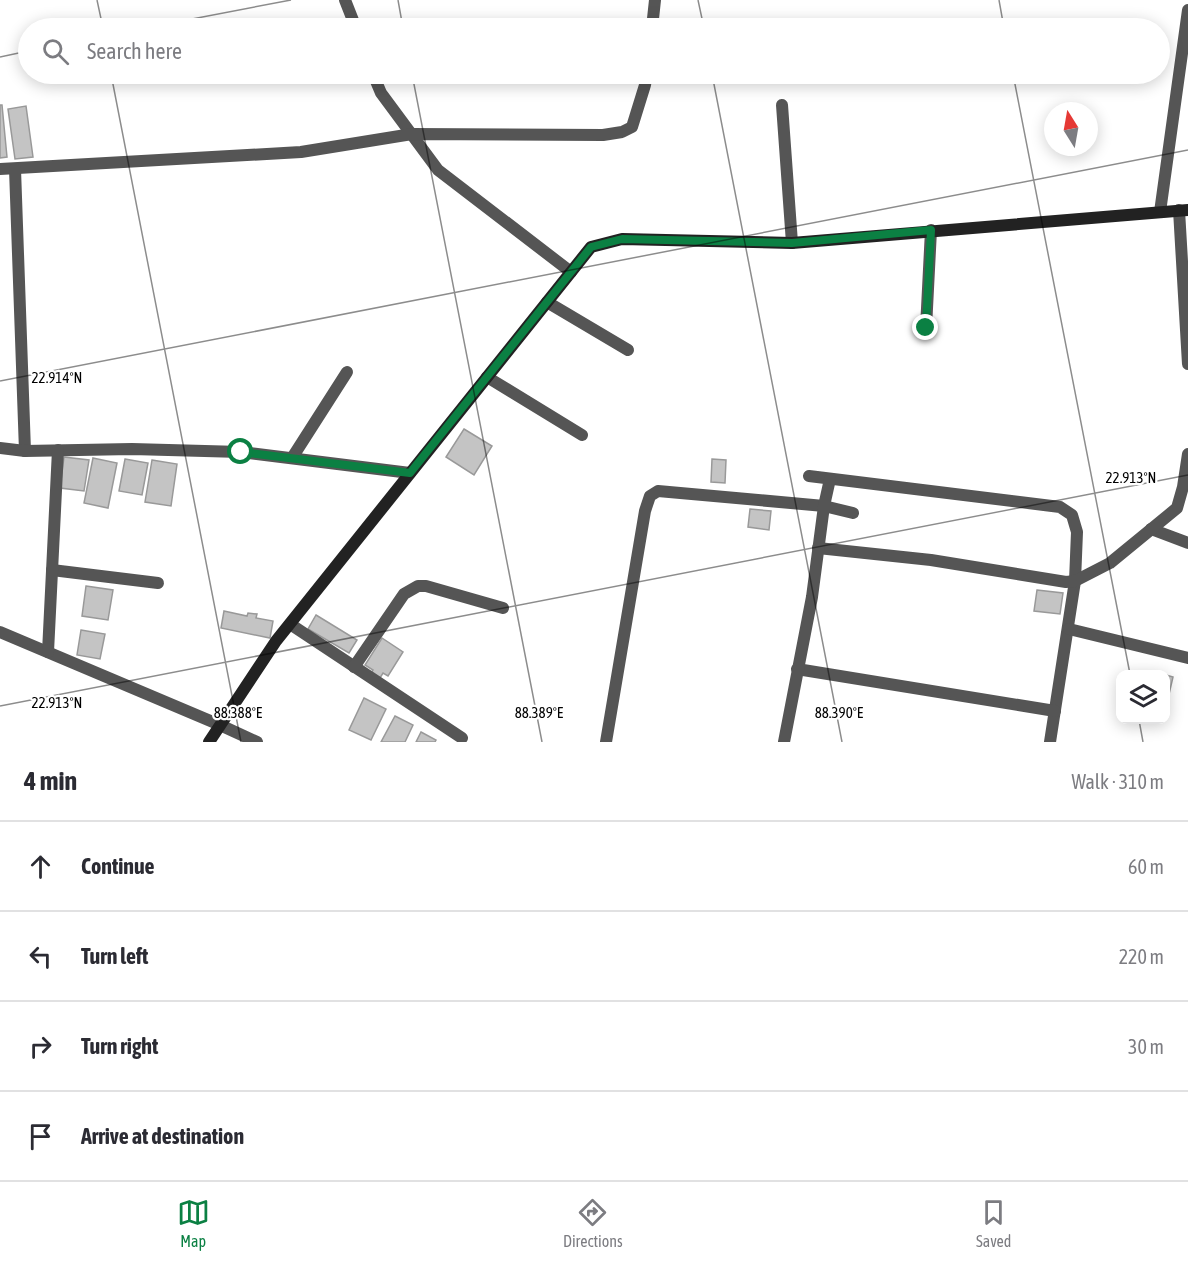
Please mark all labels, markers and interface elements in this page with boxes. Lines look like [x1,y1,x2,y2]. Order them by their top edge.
search box [18,18,1170,84]
icon: search [39,35,72,68]
text: Search here [87,38,182,64]
north arrow [1044,102,1098,156]
route end [912,314,938,340]
text: 22.914°N [32,369,82,386]
route start [227,438,253,464]
text: 22.913°N [1106,469,1156,486]
map controls [1116,670,1170,724]
button: layers [1116,670,1170,724]
text: 22.913°N [32,694,82,711]
text: 88.388°E [214,704,263,721]
text: 88.389°E [515,704,564,721]
text: 88.390°E [815,704,864,721]
text: 4 min [24,766,77,796]
text: Walk · 310 m [1072,770,1164,793]
icon: ahead [24,850,57,883]
text: Continue [81,853,155,879]
text: 60 m [1128,855,1164,878]
icon: left [24,940,57,973]
text: Turn left [81,943,148,969]
text: 220 m [1119,945,1164,968]
icon: right [24,1030,57,1063]
text: Turn right [81,1033,158,1059]
text: 30 m [1128,1035,1164,1058]
icon: arrive [24,1120,57,1153]
text: Arrive at destination [81,1123,244,1149]
tab: Map [177,1196,210,1250]
tab: Directions [563,1196,623,1250]
tab: Saved [976,1196,1011,1250]

